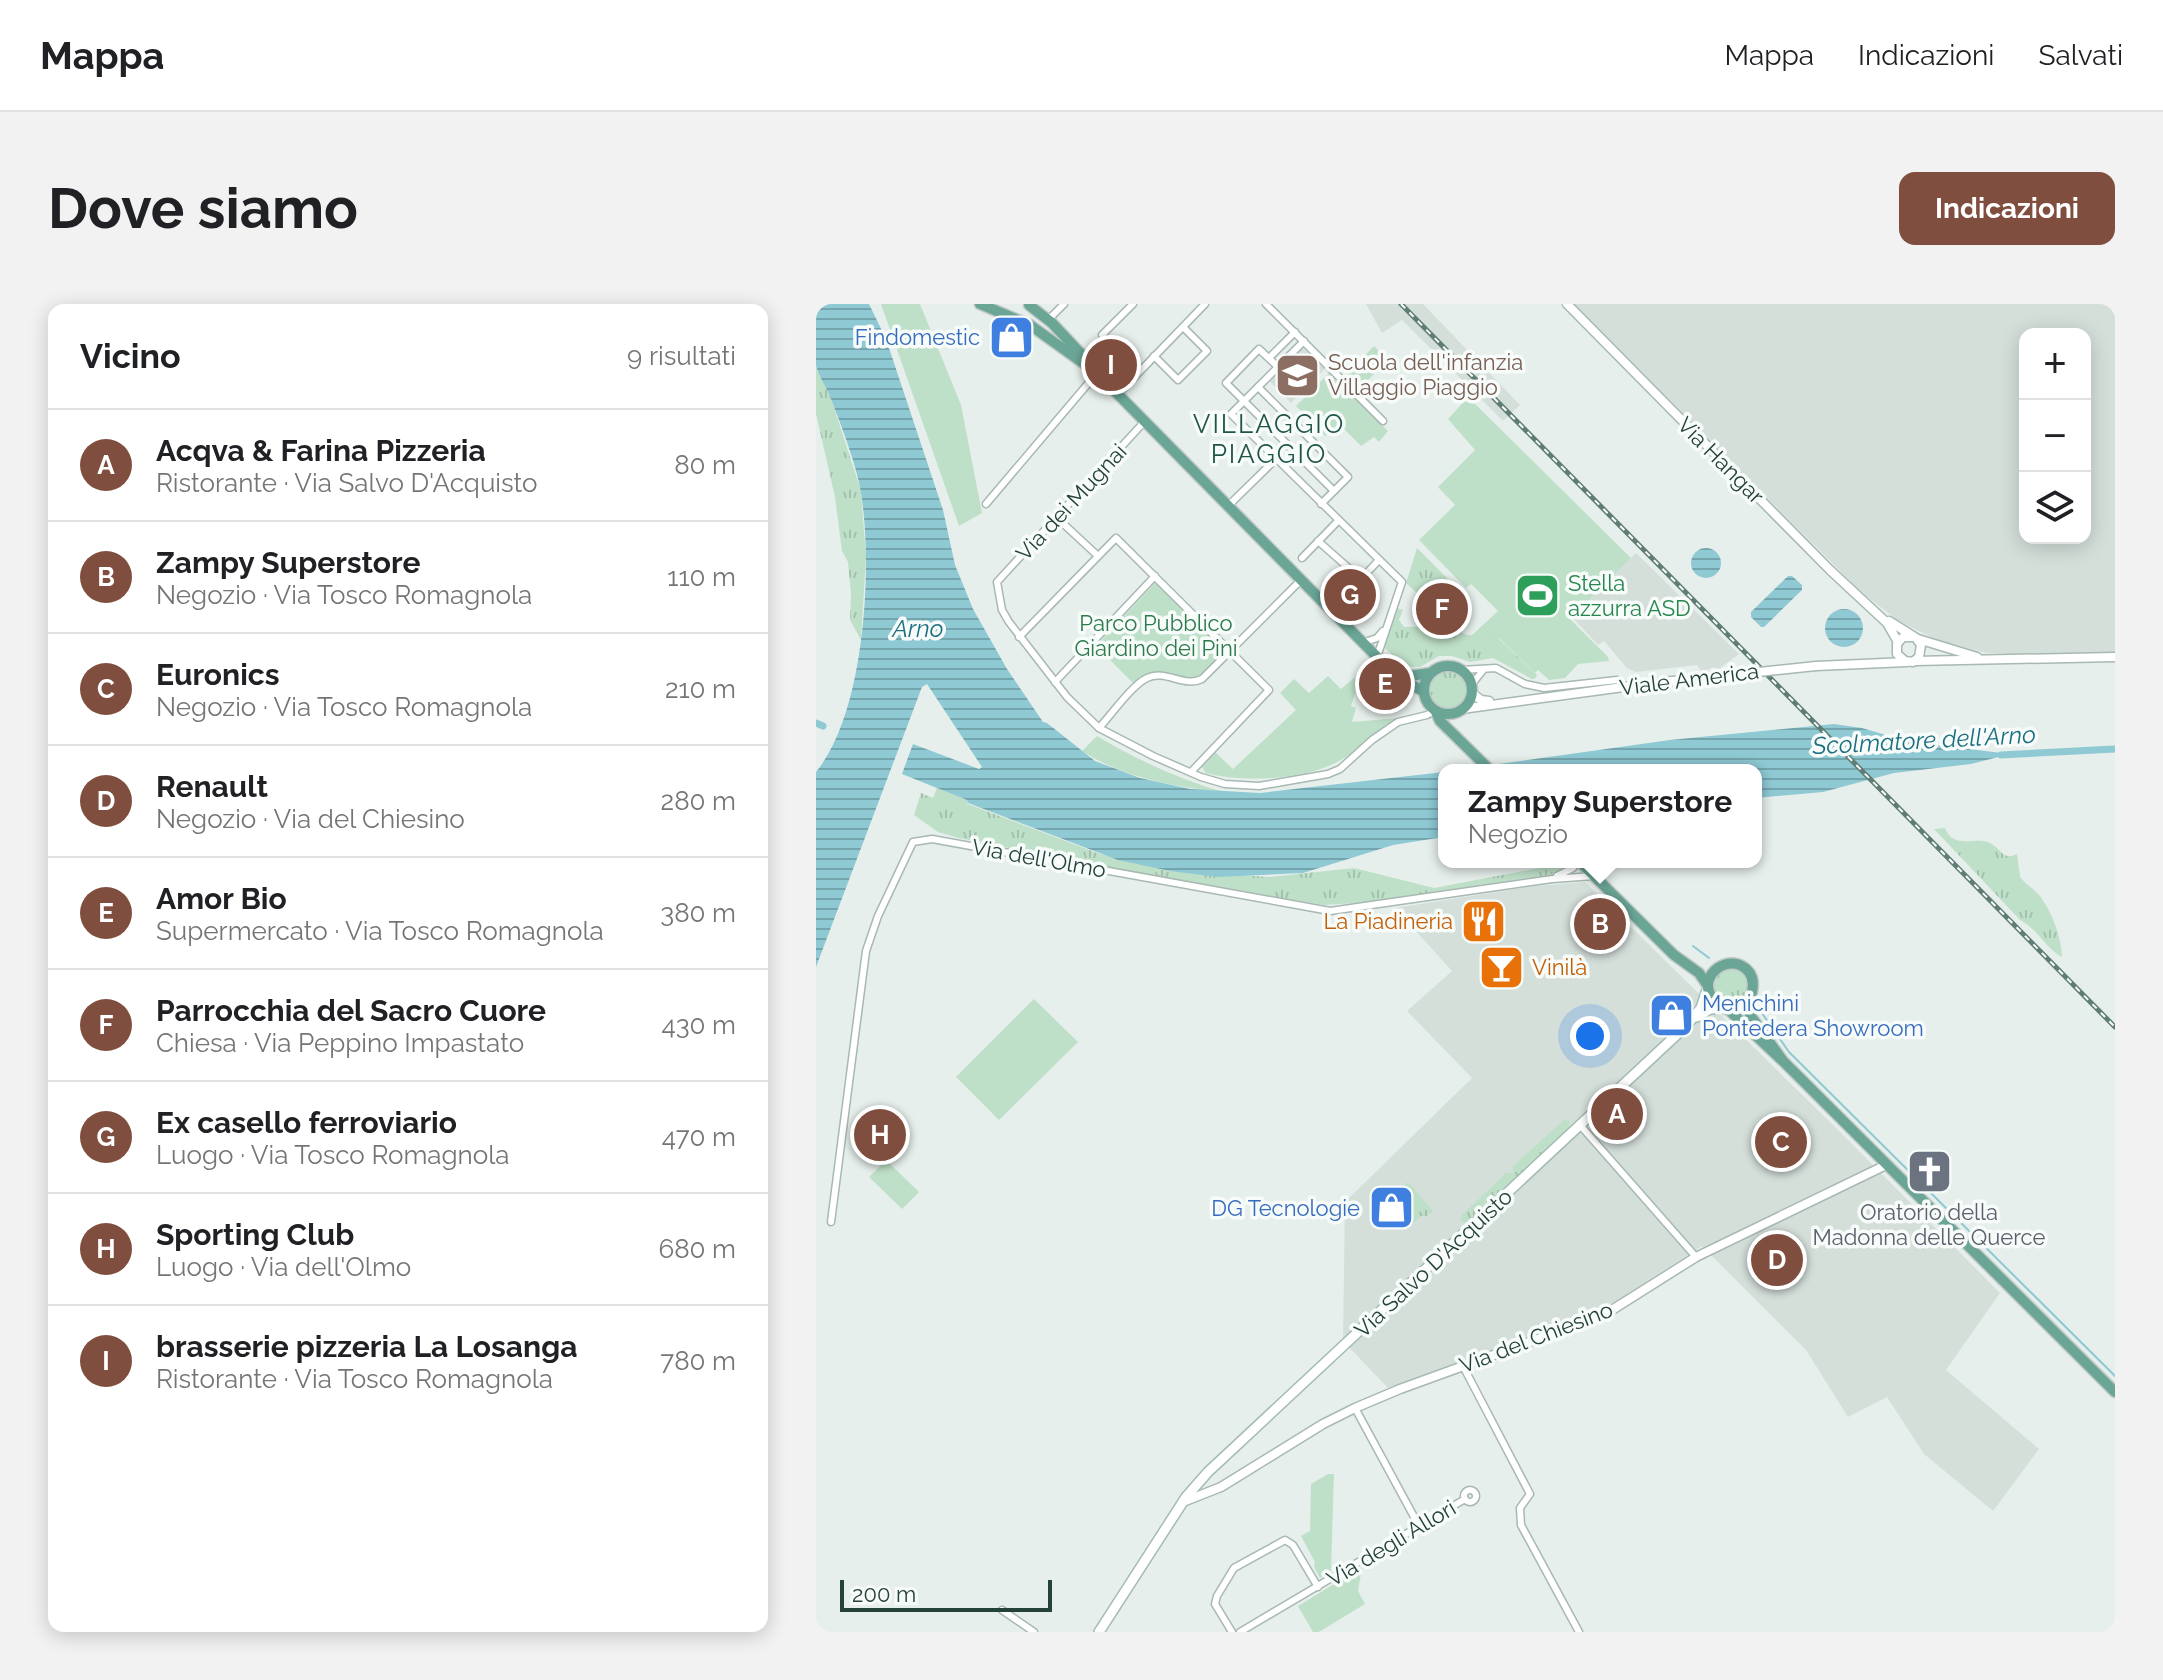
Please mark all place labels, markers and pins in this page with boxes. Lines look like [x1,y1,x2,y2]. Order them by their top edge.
shop icon: Findomestic [987,313,1035,361]
place label: Findomestic [855,324,980,350]
pin: I [1085,335,1137,395]
place label: Scuola dell'infanzia Villaggio Piaggio [1328,349,1523,400]
school or university icon: Scuola dell'infanzia Villaggio Piaggio [1273,351,1321,399]
pin: G [1324,565,1376,625]
place label: Stella azzurra ASD [1568,570,1691,621]
sports icon: Stella azzurra ASD [1513,572,1561,620]
pin: F [1416,579,1468,639]
pin: E [1359,654,1411,714]
pin: B [1574,894,1626,954]
restaurant icon: La Piadineria [1460,897,1508,945]
place label: La Piadineria [1323,908,1453,934]
bar icon: Vinilà [1477,943,1525,991]
place label: Vinilà [1532,954,1587,980]
place label: Menichini Pontedera Showroom [1702,990,1924,1041]
shop icon: Menichini Pontedera Showroom [1647,992,1695,1040]
pin: A [1591,1084,1643,1144]
pin: H [854,1105,906,1165]
pin: C [1755,1112,1807,1172]
church icon: Oratorio della Madonna delle Querce [1905,1147,1953,1195]
shop icon: DG Tecnologie [1367,1184,1415,1232]
place label: DG Tecnologie [1211,1195,1360,1221]
place label: Oratorio della Madonna delle Querce [1812,1199,2046,1250]
pin: D [1751,1230,1803,1290]

